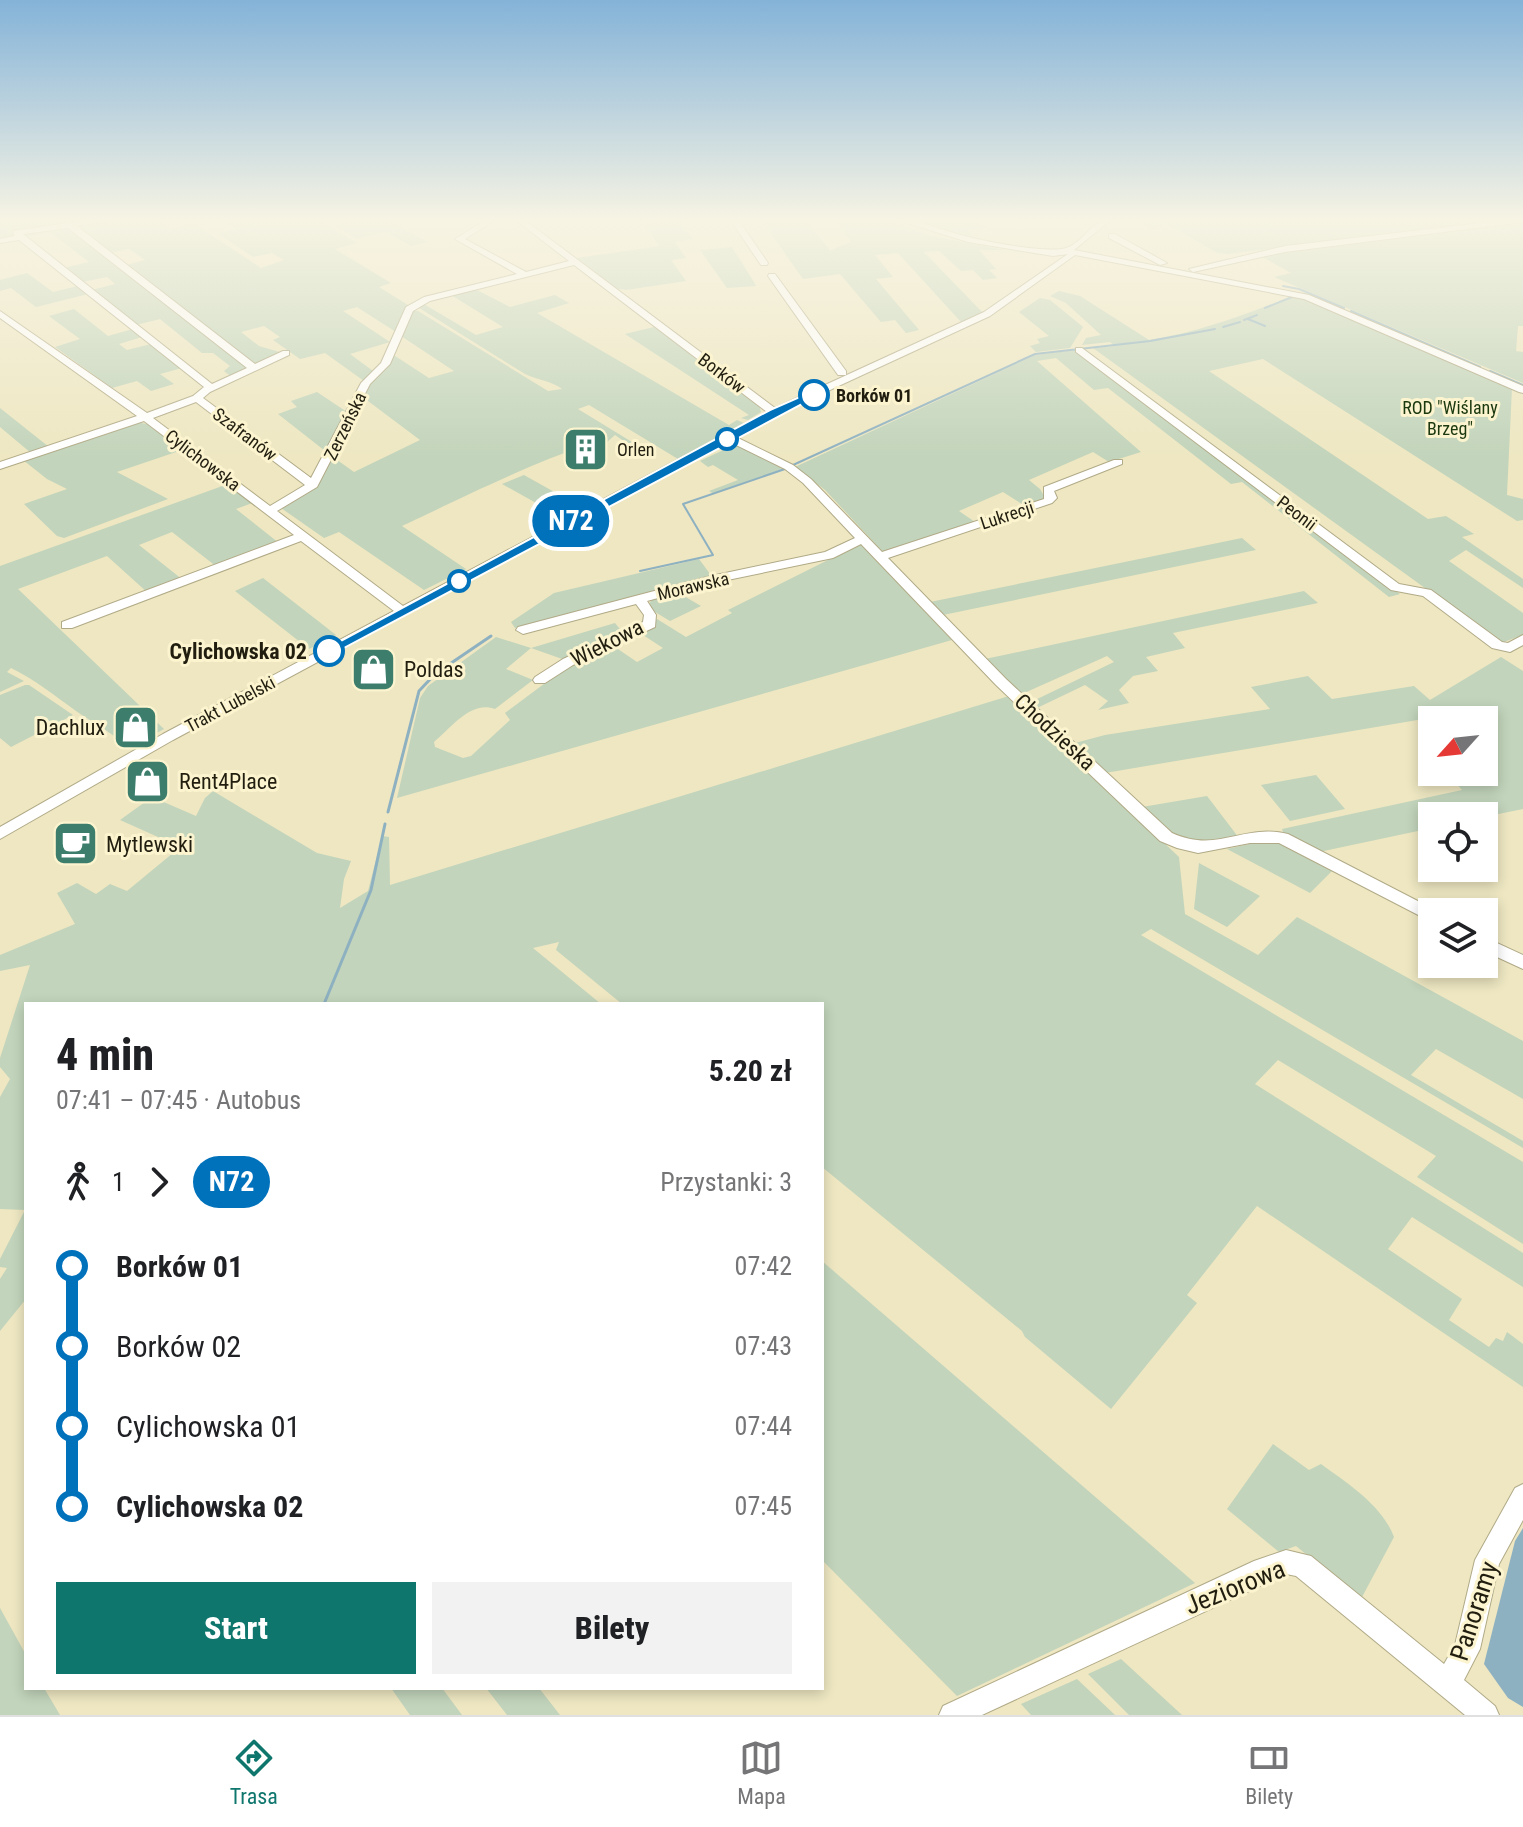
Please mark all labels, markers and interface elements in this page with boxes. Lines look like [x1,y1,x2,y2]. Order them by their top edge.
street label: Borków [694,349,750,398]
marker: Borków 01 [799,380,829,410]
place label: Borków 01 [836,385,912,406]
street label: Zerzeńska [320,389,370,463]
park label: ROD "Wiślany Brzeg" [1402,397,1498,439]
street label: Szafranów [209,403,281,465]
street label: Cylichowska [161,425,245,495]
building icon: Orlen [562,425,610,473]
unlabelled marker [716,428,738,450]
place label: Orlen [617,439,655,460]
street label: Peonii [1273,491,1321,535]
line badge: N72 [525,495,617,547]
street label: Lukrecji [977,496,1037,534]
text: N72 [548,504,594,537]
street label: Morawska [655,568,731,604]
unlabelled marker [448,570,470,592]
street label: Wiekowa [567,614,647,672]
marker: Cylichowska 02 [314,636,344,666]
place label: Cylichowska 02 [170,639,307,664]
shop icon: Poldas [349,645,397,693]
place label: Poldas [404,657,464,682]
street label: Trakt Lubelski [181,672,279,736]
street label: Chodzieska [1010,689,1100,775]
shop icon: Dachlux [112,703,160,751]
north arrow [1418,706,1498,786]
map controls [1418,706,1498,978]
place label: Dachlux [36,715,105,740]
shop icon: Rent4Place [124,757,172,805]
place label: Rent4Place [179,769,277,794]
button: locate [1418,802,1498,882]
cafe icon: Mytlewski [51,820,99,868]
place label: Mytlewski [106,832,193,857]
button: layers [1418,898,1498,978]
text: 4 min [56,1029,154,1081]
text: 5.20 zł [709,1053,792,1088]
text: 07:41 – 07:45 · Autobus [56,1085,301,1115]
icon: walk [56,1160,100,1204]
icon: forward [137,1160,181,1204]
text: N72 [209,1165,254,1198]
text: 1 [112,1167,125,1197]
text: Przystanki: 3 [660,1167,792,1197]
text: Borków 01 [116,1249,243,1284]
text: 07:42 [735,1251,792,1281]
text: Borków 02 [116,1329,241,1364]
text: 07:43 [735,1331,792,1361]
text: Cylichowska 01 [116,1409,300,1444]
text: 07:44 [735,1411,792,1441]
text: Cylichowska 02 [116,1489,303,1524]
text: 07:45 [735,1491,792,1521]
street label: Jeziorowa [1181,1553,1289,1621]
street label: Panoramy [1444,1557,1504,1664]
button: Start [56,1582,416,1674]
button: Bilety [432,1582,792,1674]
tab: Trasa [230,1736,278,1809]
tab: Mapa [737,1736,786,1809]
tab: Bilety [1245,1736,1293,1809]

